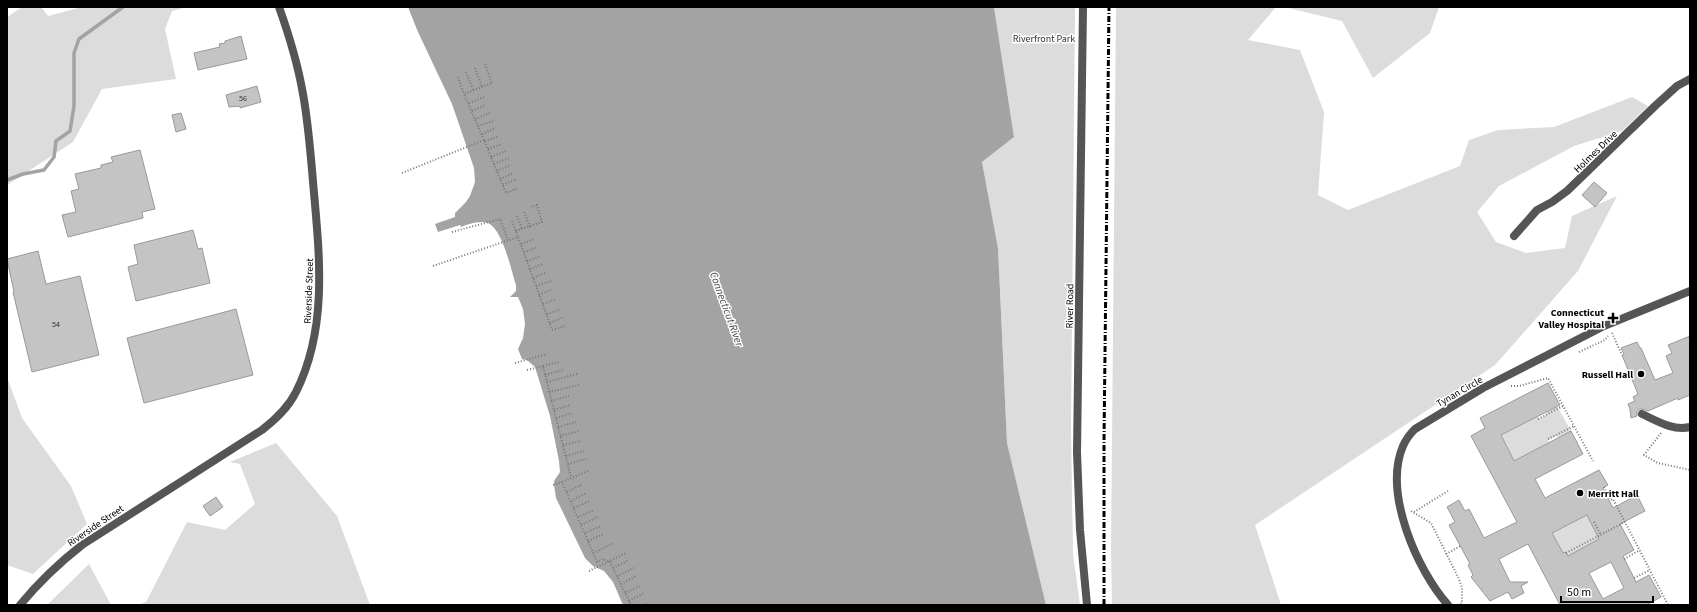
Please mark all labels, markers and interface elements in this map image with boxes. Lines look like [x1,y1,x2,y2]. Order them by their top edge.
park label: Riverfront Park [1013,32,1075,46]
house number: 56 [239,93,247,104]
street label: Holmes Drive [1571,127,1621,176]
street label: Riverside Street [301,257,317,324]
water label: Connecticut River [706,270,747,350]
street label: River Road [1063,284,1077,328]
place label: Connecticut Valley Hospital [1538,306,1604,332]
marker: Connecticut Valley Hospital [1607,312,1619,324]
house number: 54 [52,319,60,330]
place label: Russell Hall [1582,368,1633,382]
marker: Russell Hall [1636,369,1646,379]
street label: Tynan Circle [1434,373,1485,411]
place label: Merritt Hall [1588,487,1639,501]
marker: Merritt Hall [1575,488,1585,498]
street label: Riverside Street [65,501,127,550]
scale bar [1561,578,1653,604]
text: 50 m [1567,584,1591,601]

